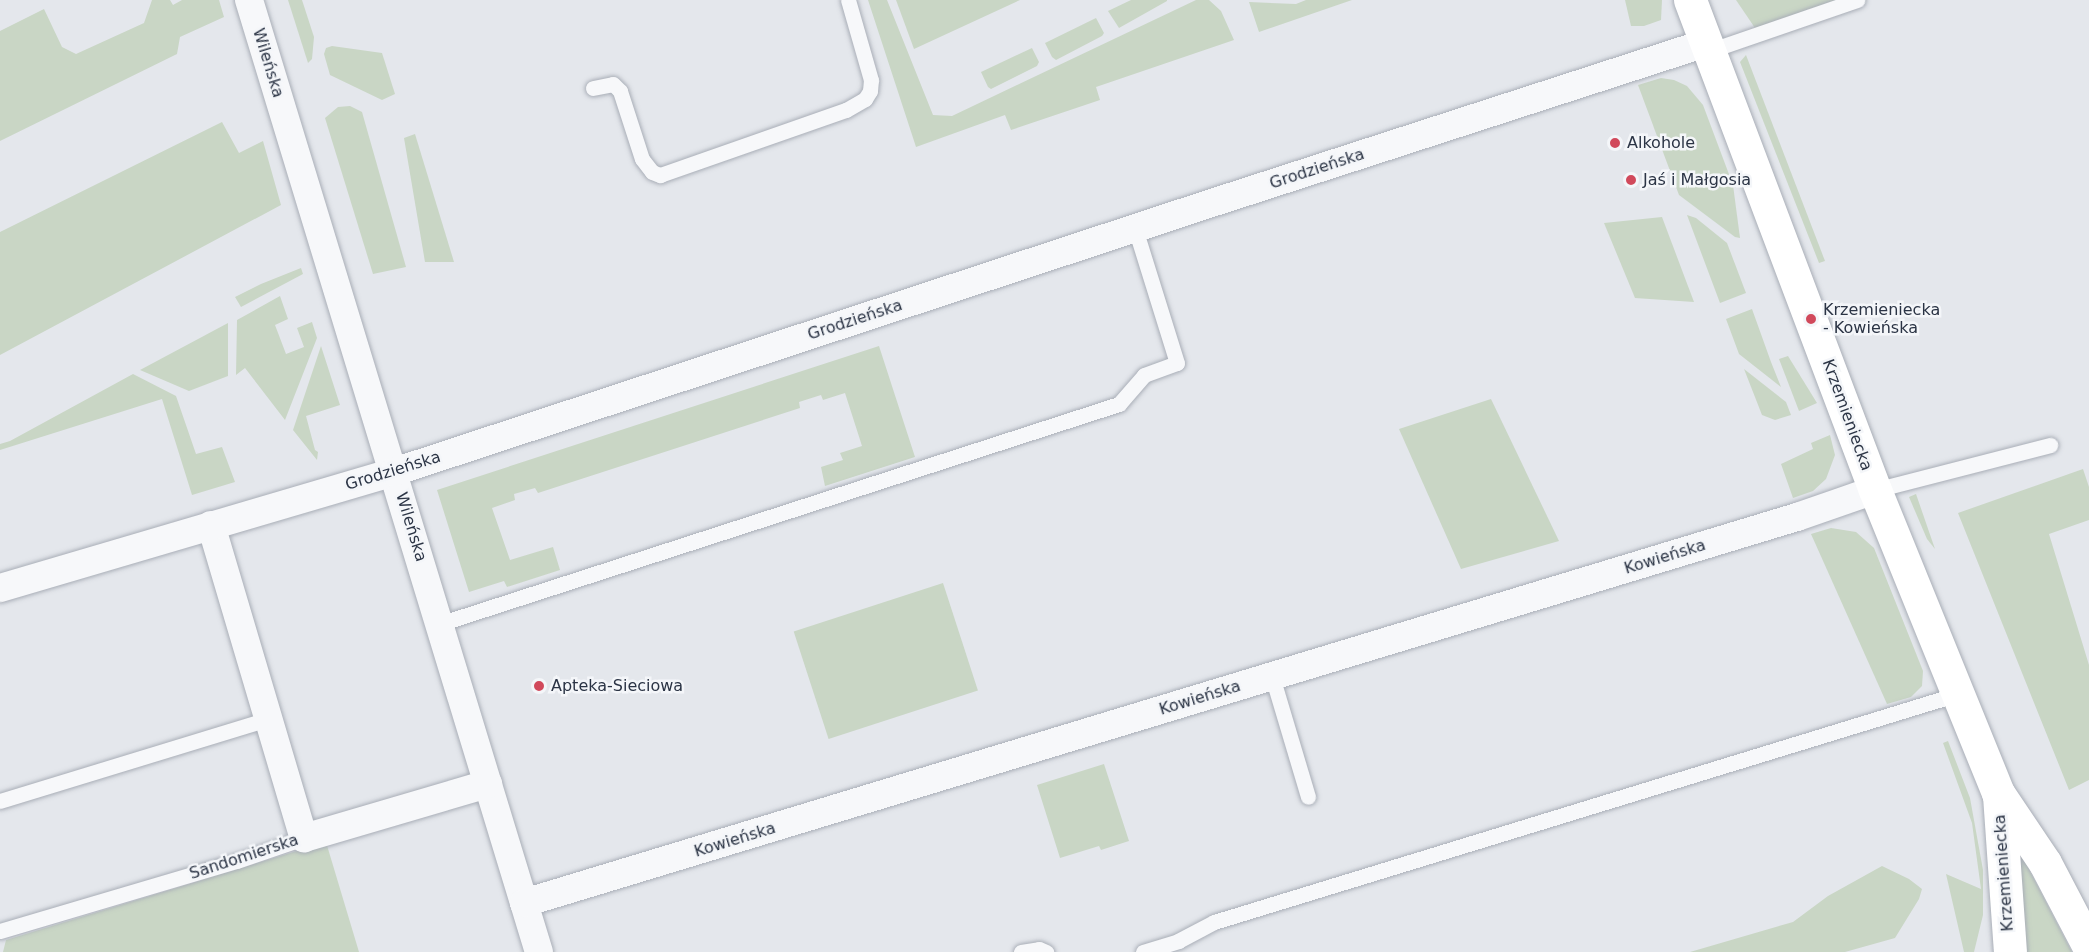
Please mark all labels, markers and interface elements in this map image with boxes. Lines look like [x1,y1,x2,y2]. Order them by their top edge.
street label: Wileńska [248,26,288,100]
place label: Alkohole [1627,133,1695,153]
marker: Alkohole [1608,136,1622,150]
street label: Grodzieńska [1267,145,1367,193]
place label: Jaś i Małgosia [1643,170,1751,190]
marker: Jaś i Małgosia [1624,173,1638,187]
street label: Grodzieńska [805,296,905,344]
place label: Krzemieniecka - Kowieńska [1823,300,1940,338]
marker: Krzemieniecka - Kowieńska [1804,312,1818,326]
street label: Krzemieniecka [1818,357,1876,473]
street label: Grodzieńska [343,447,443,495]
street label: Wileńska [391,490,431,564]
street label: Kowieńska [1622,536,1708,578]
place label: Apteka-Sieciowa [551,676,683,696]
street label: Kowieńska [1157,677,1243,719]
marker: Apteka-Sieciowa [532,679,546,693]
street label: Krzemieniecka [1990,814,2018,932]
street label: Kowieńska [692,819,778,861]
street label: Sandomierska [187,830,301,884]

